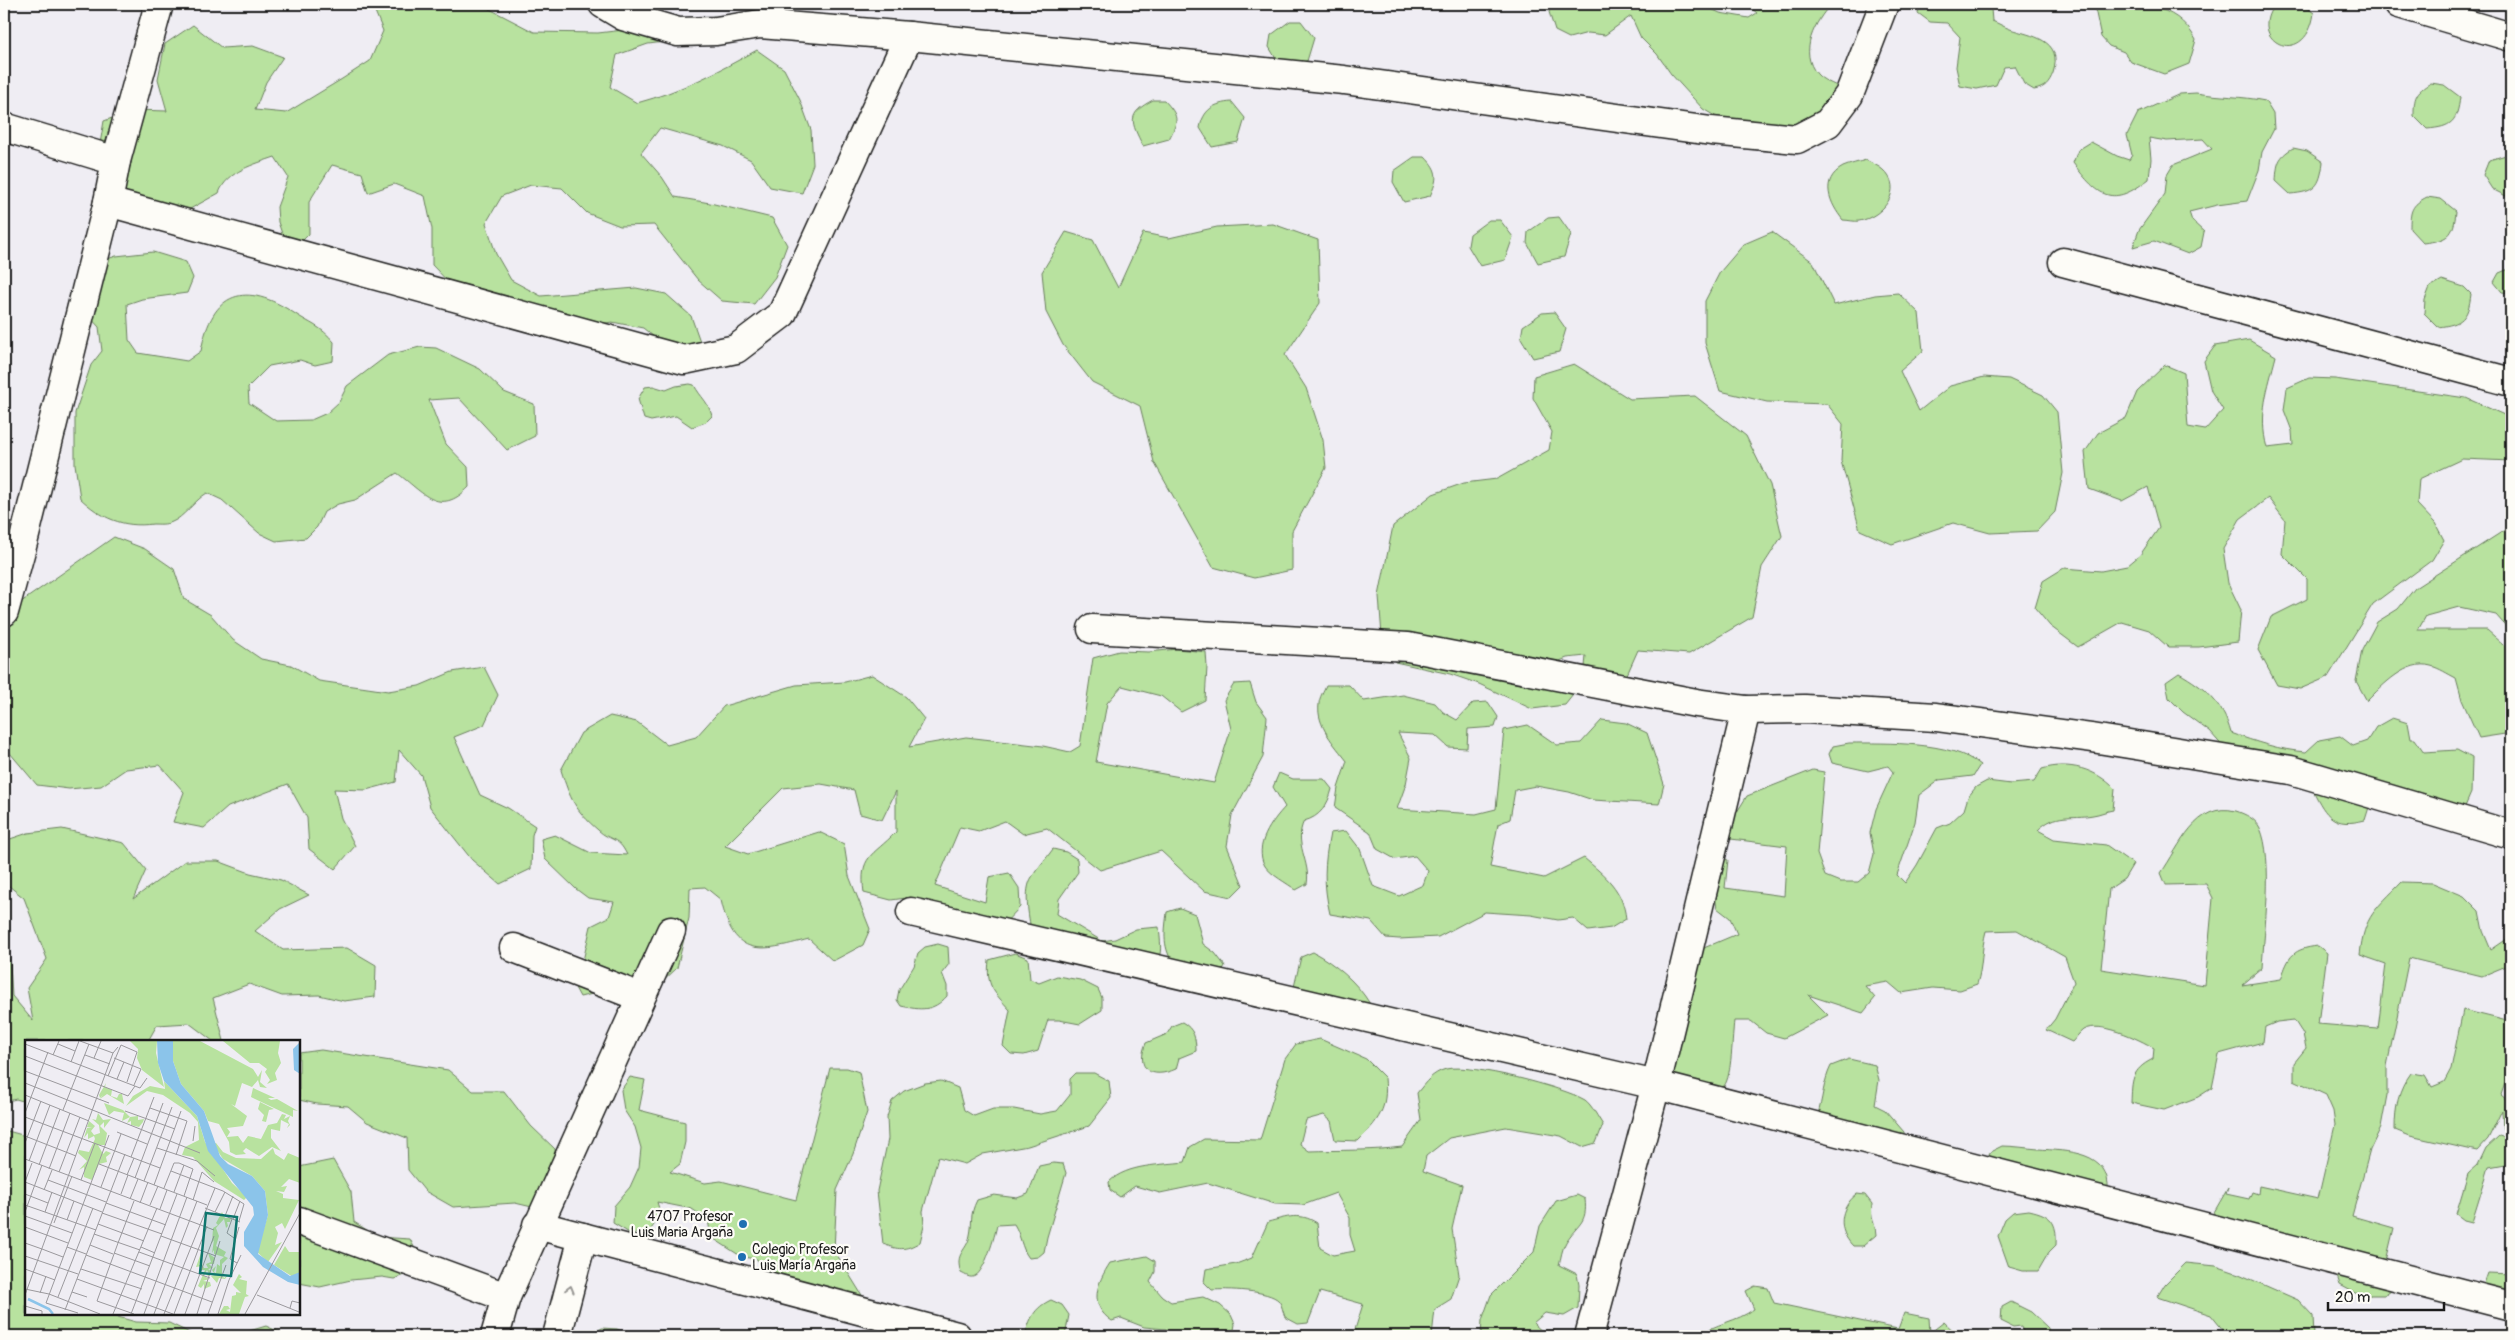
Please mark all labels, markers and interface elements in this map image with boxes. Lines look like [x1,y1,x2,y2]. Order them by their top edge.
inset map [25,1040,300,1315]
place label: 4707 Profesor Luis Maria Argaña [630,1208,733,1241]
marker: 4707 Profesor Luis Maria Argaña [737,1218,749,1230]
place label: Colegio Profesor Luis María Argaña [752,1241,856,1274]
marker: Colegio Profesor Luis María Argaña [736,1251,748,1263]
scale bar [2328,1280,2444,1312]
one-way arrow [564,1286,574,1294]
text: 20 m [2335,1288,2370,1307]

